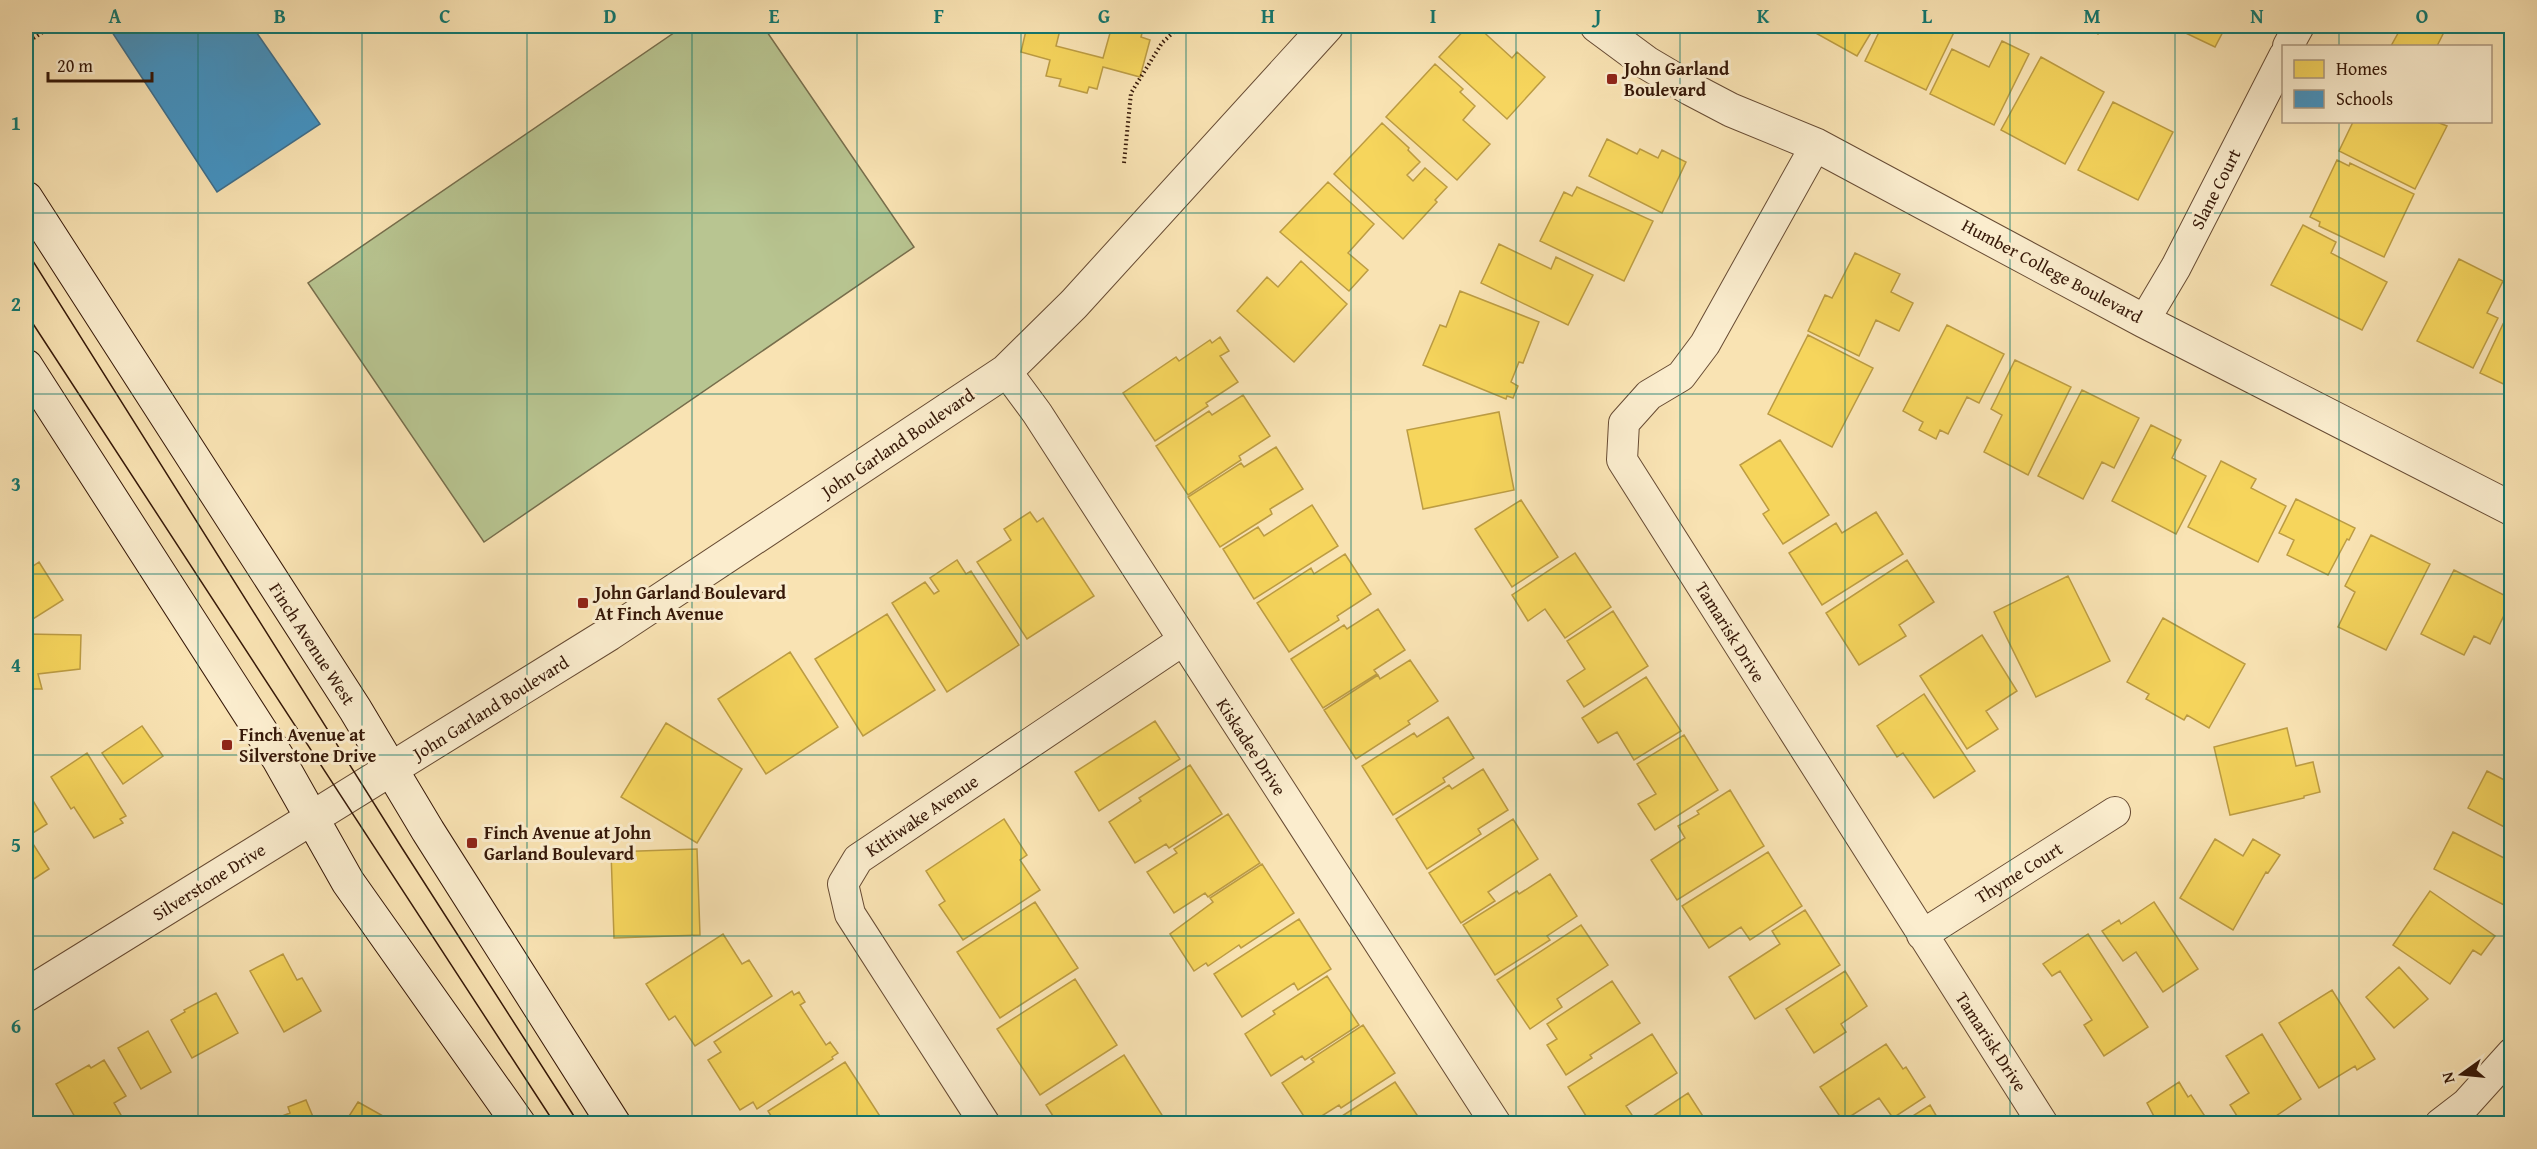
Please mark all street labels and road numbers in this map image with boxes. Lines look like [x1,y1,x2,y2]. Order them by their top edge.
street label: Slane Court [2184,143,2248,234]
street label: Humber College Boulevard [1957,211,2148,330]
street label: John Garland Boulevard [814,381,980,505]
street label: Tamarisk Drive [1689,576,1772,687]
street label: Finch Avenue West [263,577,363,711]
street label: John Garland Boulevard [406,648,574,768]
street label: Kiskadee Drive [1210,693,1293,801]
street label: Kittiwake Avenue [860,768,984,863]
street label: Thyme Court [1970,835,2068,910]
street label: Silverstone Drive [147,836,271,927]
street label: Tamarisk Drive [1949,986,2034,1097]

